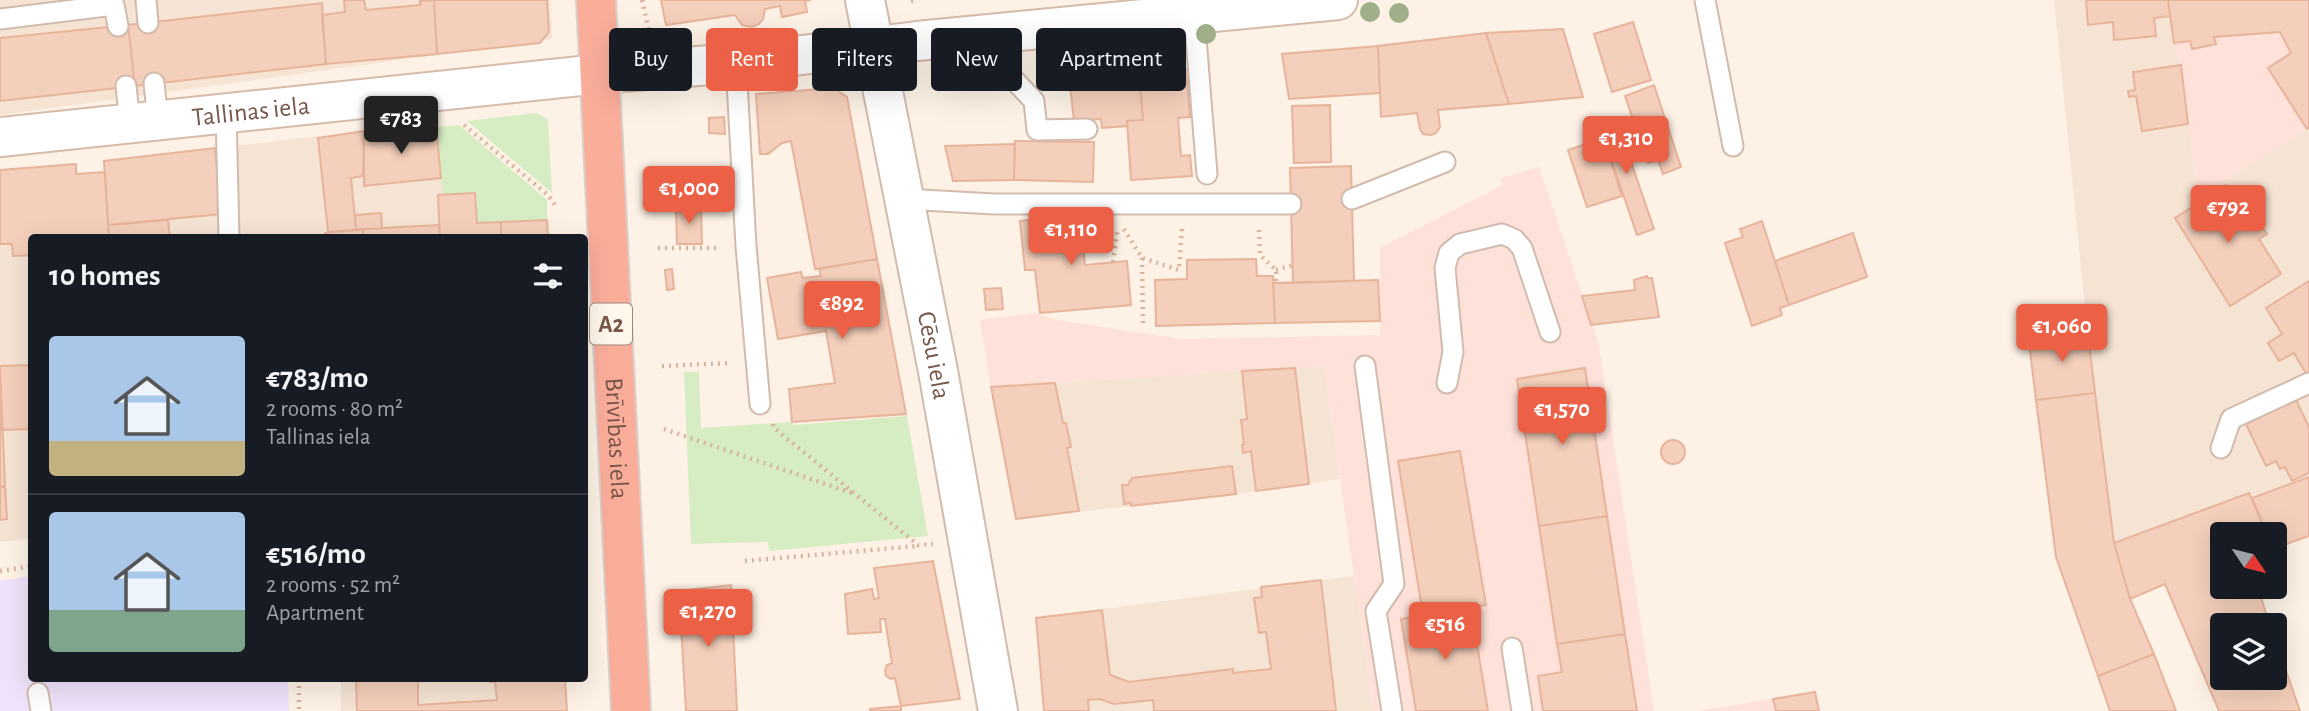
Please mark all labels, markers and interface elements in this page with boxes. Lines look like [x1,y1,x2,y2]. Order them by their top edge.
chip: Buy [609,28,692,91]
chip: Rent [706,28,798,91]
chip: Filters [812,28,917,91]
chip: New [931,28,1022,91]
chip: Apartment [1036,28,1186,91]
street label: Tallinas iela [191,93,311,131]
pin: €783 [360,96,442,156]
text: €783 [380,107,422,130]
pin: €1,310 [1569,116,1683,176]
text: €1,310 [1599,127,1653,150]
pin: €1,000 [632,166,746,226]
text: €1,000 [659,177,719,200]
pin: €792 [2187,186,2269,245]
text: €792 [2207,196,2249,219]
pin: €1,110 [1014,208,1128,267]
text: €1,110 [1045,218,1097,241]
icon: filters [529,257,567,295]
text: 10 homes [49,261,160,291]
pin: €892 [801,282,883,341]
text: €892 [820,292,864,315]
road number: A2 [590,304,632,344]
pin: €1,060 [2005,304,2119,364]
street label: Cēsu iela [913,309,955,401]
text: €1,060 [2032,315,2092,338]
text: €783/mo [266,363,368,393]
icon: home [105,364,189,448]
street label: Brīvības iela [601,377,633,500]
pin: €1,570 [1505,388,1619,447]
text: 2 rooms · 80 m² [266,398,403,421]
text: €1,570 [1534,398,1590,421]
text: Tallinas iela [266,426,371,449]
north arrow [2210,522,2287,598]
map controls [2210,522,2287,690]
text: €516/mo [266,539,366,569]
icon: home [105,540,189,624]
text: 2 rooms · 52 m² [266,574,400,597]
pin: €1,270 [651,590,765,649]
text: €1,270 [679,600,737,623]
text: Apartment [266,602,364,625]
pin: €516 [1404,602,1486,662]
text: €516 [1425,613,1465,636]
button: layers [2210,613,2287,690]

